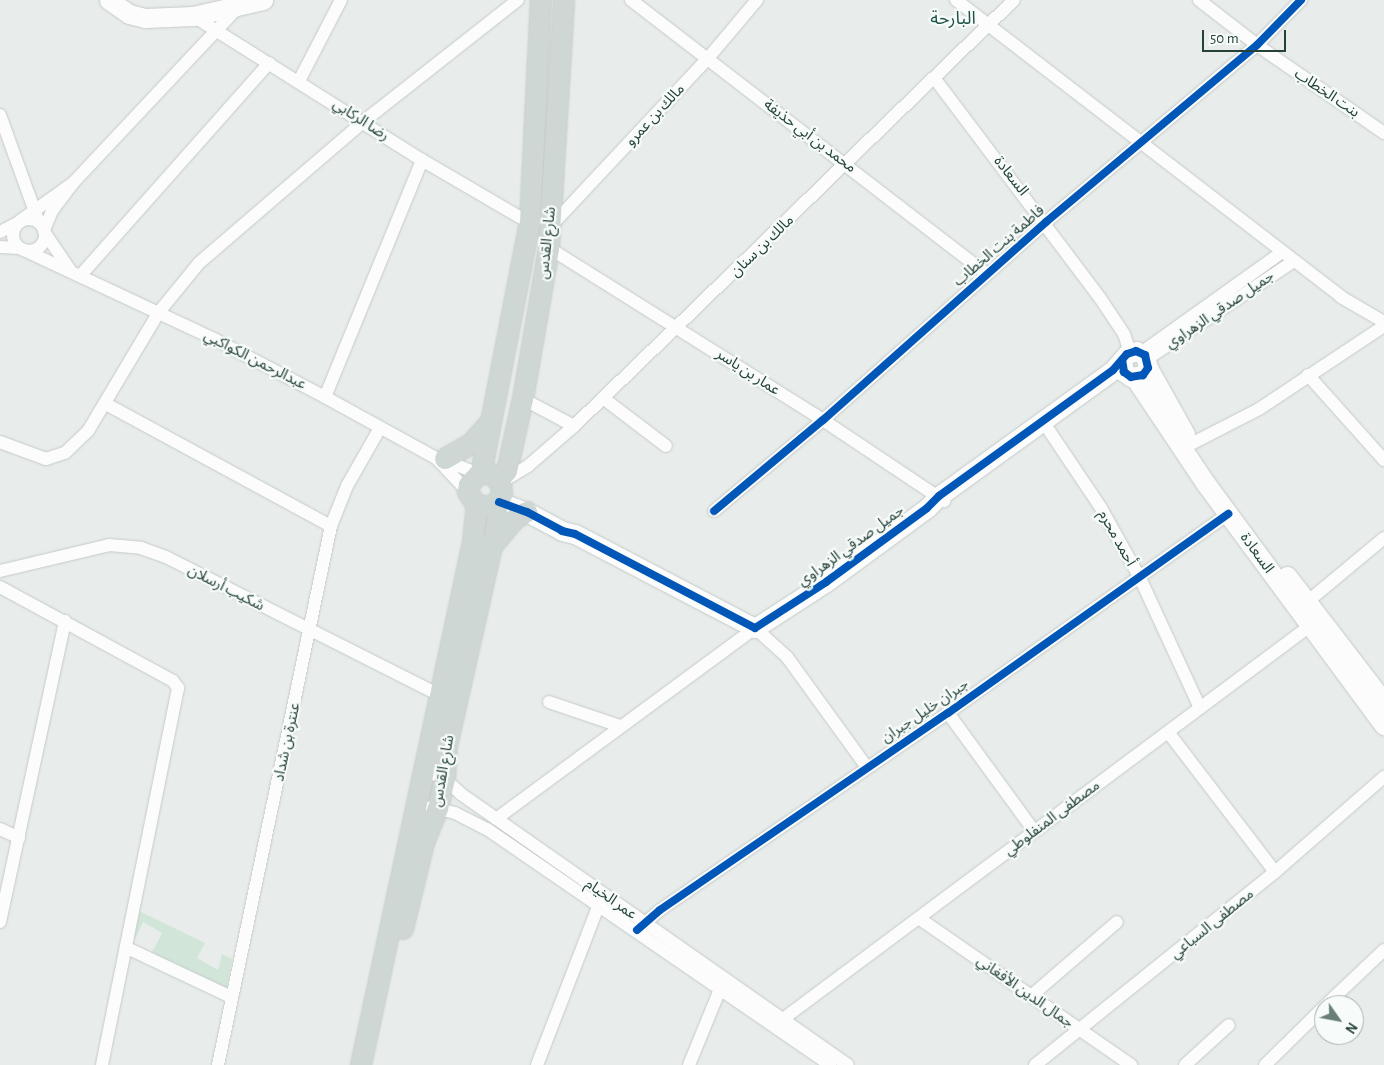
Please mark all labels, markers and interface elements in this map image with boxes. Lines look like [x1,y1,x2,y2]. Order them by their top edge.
district label: البارحة [930,8,976,30]
scale bar [1204,20,1288,52]
text: 50 m [1210,31,1239,46]
street label: بنت الخطاب [1291,65,1363,121]
street label: مالك بن عمرو [622,80,688,150]
street label: رضا الركابي [329,95,393,145]
street label: محمد بن أبي حذيفة [760,95,860,177]
street label: السعادة [990,152,1032,200]
street label: فاطمة بنت الخطاب [950,202,1048,290]
street label: شارع القدس [534,206,560,280]
street label: مالك بن سنان [726,211,798,281]
street label: جميل صدقي الزهراوي [1162,267,1278,353]
street label: عبدالرحمن الكواكبي [201,326,309,394]
street label: عمار بن ياسر [713,345,783,399]
street label: جميل صدقي الزهراوي [794,501,908,591]
street label: أحمد محرم [1094,507,1140,569]
street label: السعادة [1236,529,1278,577]
street label: شكيب أرسلان [185,561,267,615]
street label: جبران خليل جبران [878,675,972,747]
street label: عنترة بن شداد [270,701,304,783]
street label: شارع القدس [428,734,458,808]
street label: مصطفى المنفلوطي [1001,776,1103,860]
street label: عمر الخيام [582,875,640,923]
street label: مصطفى السباعي [1167,885,1257,963]
street label: جمال الدين الأفغاني [973,952,1077,1032]
north arrow [1314,995,1364,1045]
text: N [1342,1020,1359,1036]

